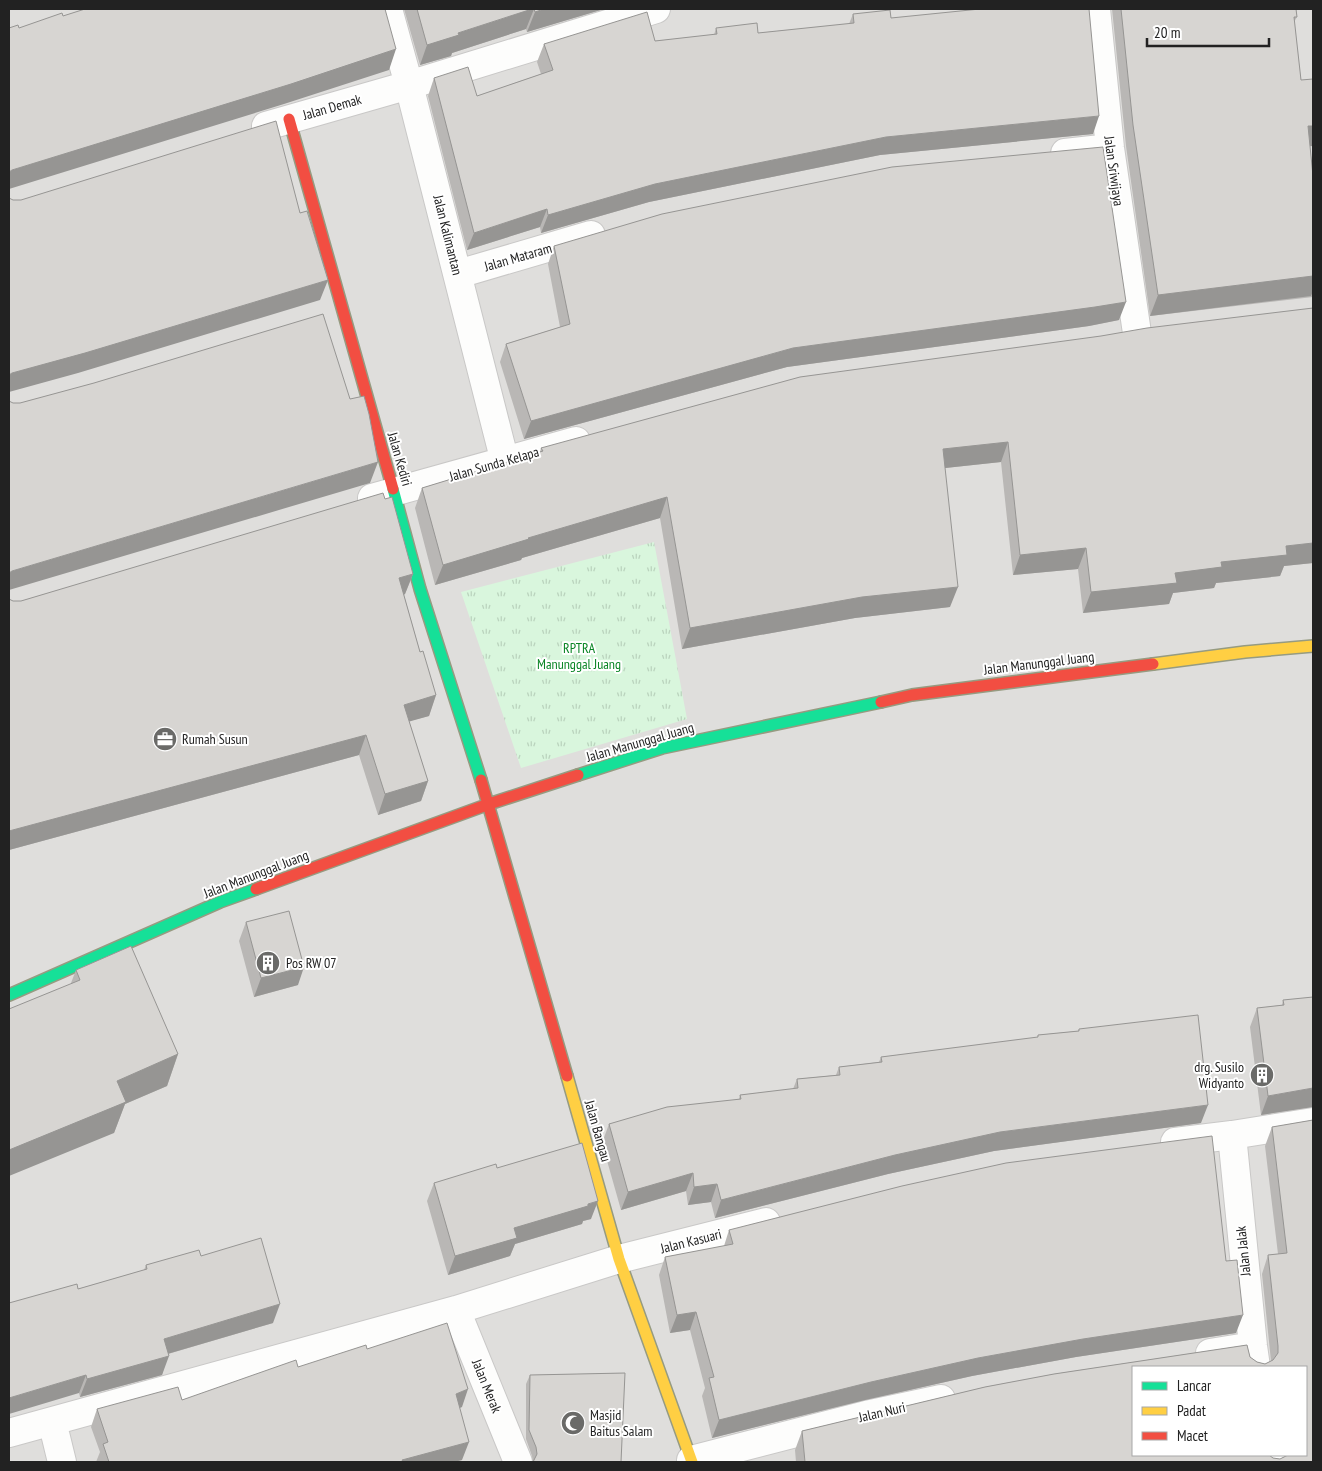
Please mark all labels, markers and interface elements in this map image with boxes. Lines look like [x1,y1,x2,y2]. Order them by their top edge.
scale bar [1147,15,1270,47]
text: 20 m [1154,23,1180,42]
street label: Jalan Demak [300,90,364,124]
street label: Jalan Sriwijaya [1100,134,1128,207]
street label: Jalan Kalimantan [429,192,467,277]
street label: Jalan Mataram [481,239,554,276]
street label: Jalan Kediri [383,429,416,488]
street label: Jalan Sunda Kelapa [446,443,541,486]
park label: RPTRA Manunggal Juang [537,639,621,673]
street label: Jalan Manunggal Juang [982,647,1095,679]
street label: Jalan Manunggal Juang [583,718,696,766]
office icon: Rumah Susun [152,726,178,752]
place label: Rumah Susun [182,730,248,748]
street label: Jalan Manunggal Juang [200,846,311,903]
building icon: Pos RW 07 [255,950,281,976]
place label: Pos RW 07 [286,954,337,972]
place label: drg. Susilo Widyanto [1194,1058,1244,1092]
building icon: drg. Susilo Widyanto [1249,1062,1275,1088]
street label: Jalan Bangau [580,1097,615,1164]
street label: Jalan Kasuari [658,1225,723,1258]
street label: Jalan Jalak [1231,1225,1255,1278]
street label: Jalan Merak [468,1355,506,1416]
legend [1132,1366,1307,1456]
text: Lancar [1177,1376,1212,1395]
street label: Jalan Nuri [856,1398,907,1426]
text: Padat [1177,1401,1206,1420]
place label: Masjid Baitus Salam [590,1406,652,1440]
mosque icon: Masjid Baitus Salam [560,1410,586,1436]
text: Macet [1177,1426,1208,1445]

